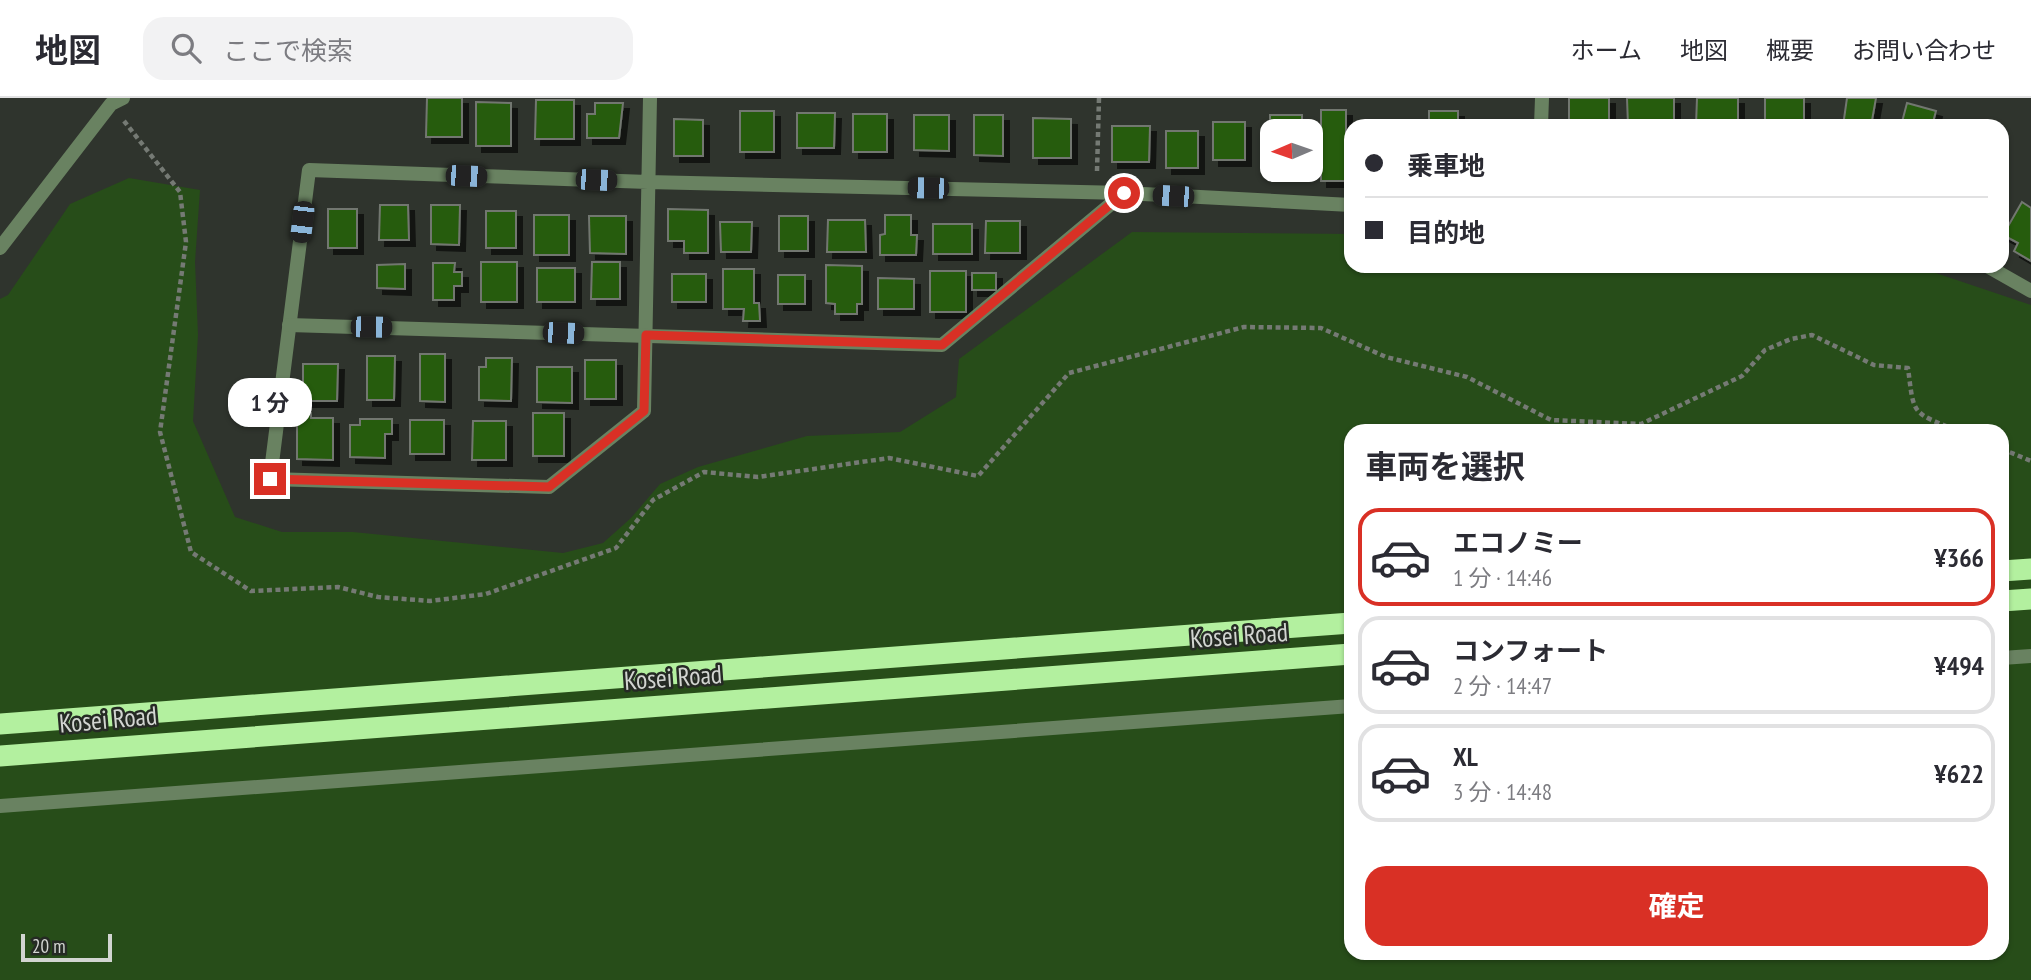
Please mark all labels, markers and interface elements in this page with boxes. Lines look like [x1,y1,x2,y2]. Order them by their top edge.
search box [143,17,633,80]
text: 地図 [35,28,101,71]
icon: search [167,29,205,67]
text: ここで検索 [223,34,353,67]
text: ホーム [1571,35,1642,66]
text: 地図 [1680,35,1728,66]
text: 概要 [1766,35,1814,66]
text: お問い合わせ [1852,35,1996,66]
north arrow [1260,119,1323,182]
map controls [1260,119,1323,182]
text: 乗車地 [1407,149,1485,182]
car [445,165,488,187]
car [575,169,618,191]
car [907,177,950,199]
route start [1108,177,1140,209]
car [1152,184,1195,208]
car [290,200,315,244]
text: 目的地 [1407,216,1485,249]
car [350,316,393,338]
car [542,322,585,344]
callout: 1 分 [228,378,312,426]
text: 1 分 [251,388,289,417]
text: 車両を選択 [1365,445,1525,487]
route end [254,463,286,495]
icon: car [1369,526,1432,589]
text: エコノミー [1453,526,1583,559]
text: ¥366 [1934,541,1984,574]
text: 1 分 · 14:46 [1453,563,1552,592]
street label: Kosei Road [1189,615,1289,655]
icon: car [1369,634,1432,697]
text: コンフォート [1453,634,1608,667]
text: ¥494 [1934,649,1984,682]
street label: Kosei Road [623,657,723,697]
text: 2 分 · 14:47 [1453,671,1552,700]
street label: Kosei Road [58,698,158,740]
text: XL [1453,740,1478,773]
icon: car [1369,742,1432,805]
text: ¥622 [1934,757,1984,790]
text: 3 分 · 14:48 [1453,777,1552,806]
button: 確定 [1365,866,1988,946]
scale bar [21,931,112,963]
text: 20 m [32,934,66,958]

